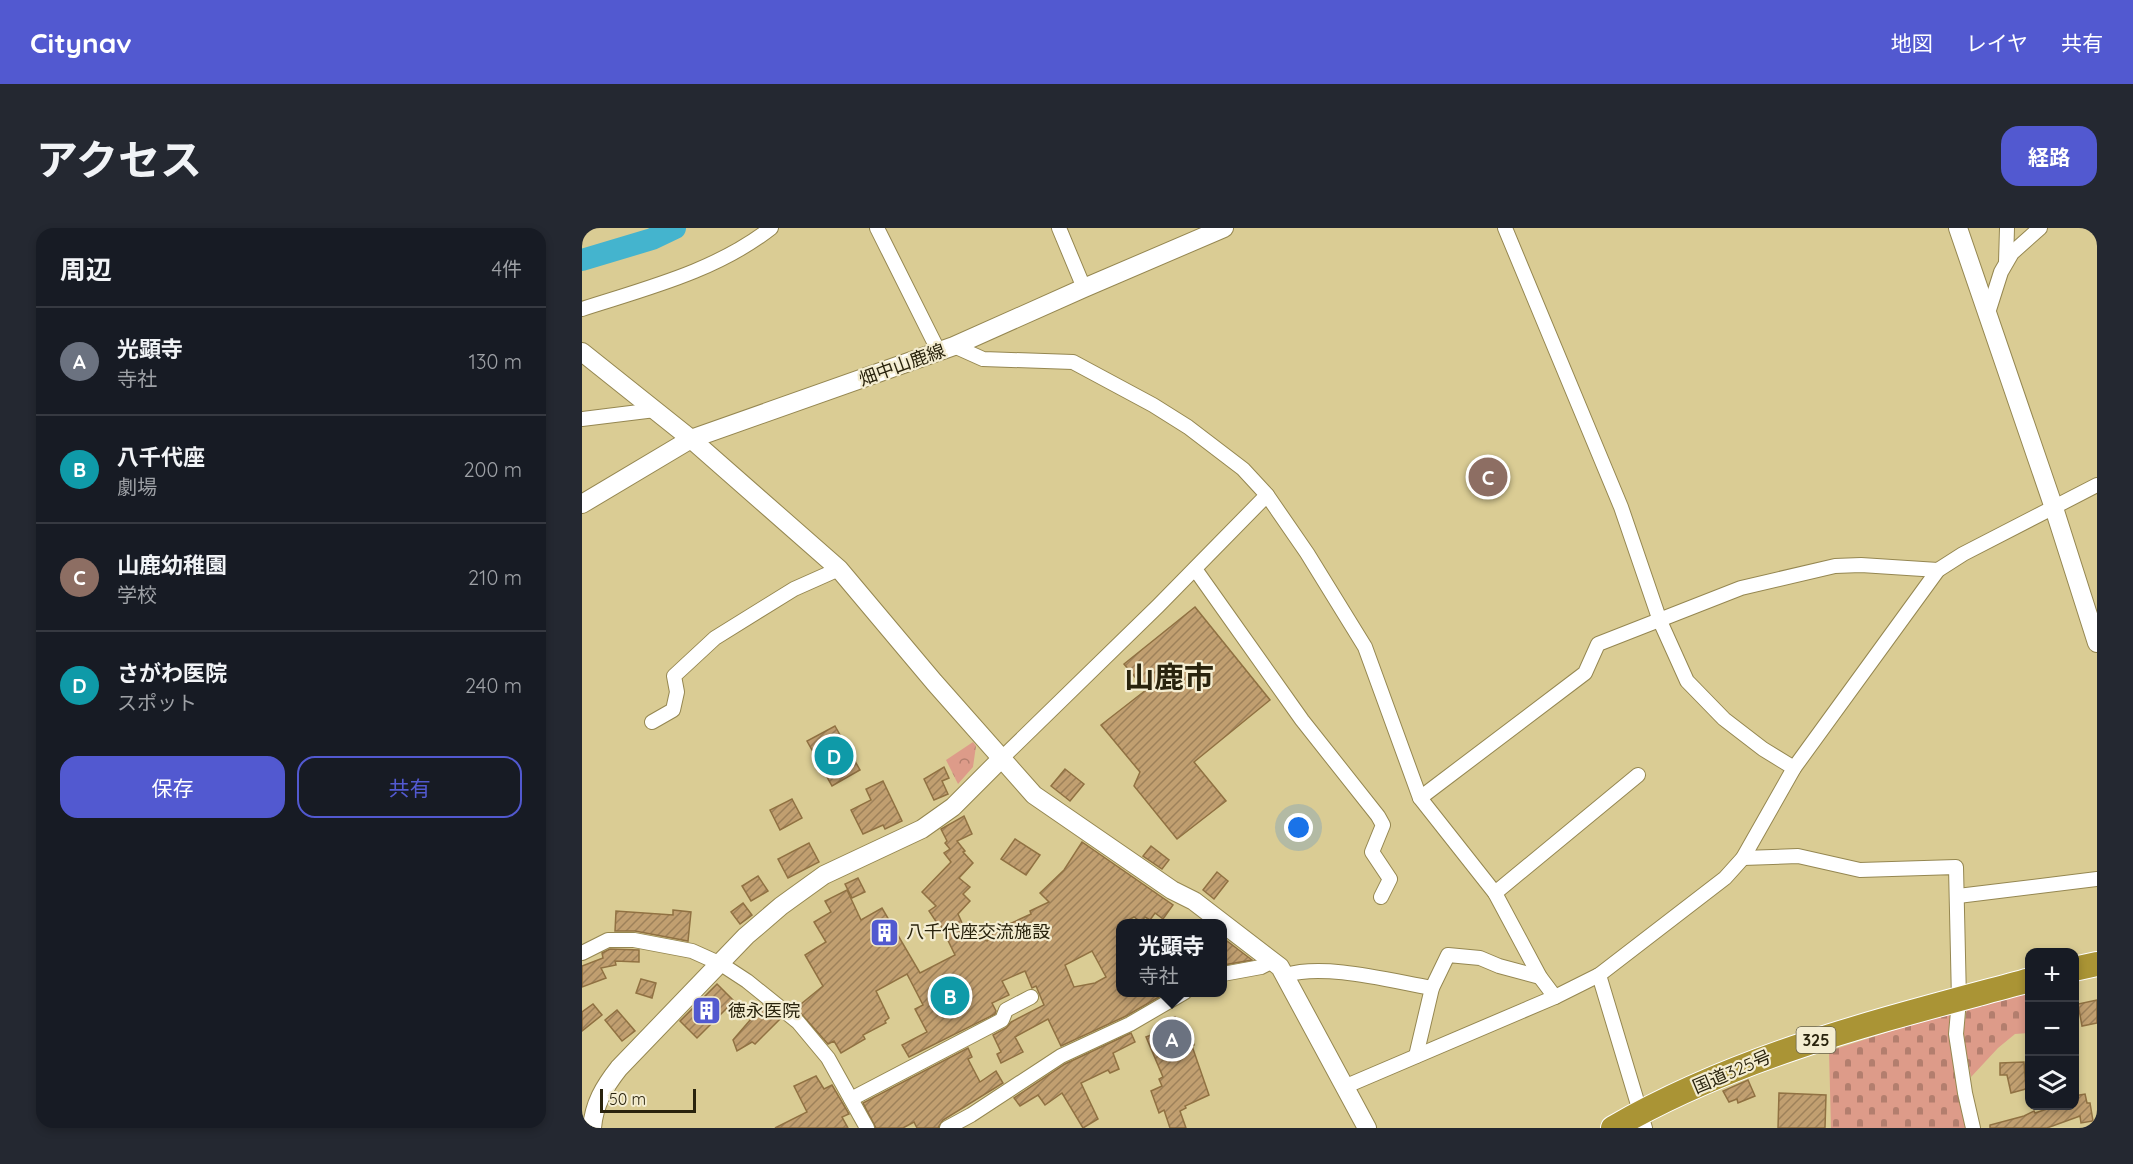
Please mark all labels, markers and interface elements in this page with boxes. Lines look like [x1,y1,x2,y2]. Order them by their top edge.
text: Citynav [30,25,132,60]
text: 地図 [1891,30,1933,56]
text: レイヤ [1966,30,2028,56]
text: 共有 [2061,30,2103,56]
button: 経路 [2001,126,2097,186]
text: アクセス [36,133,202,186]
text: 周辺 [60,253,112,286]
text: 4件 [491,256,522,281]
text: 光顕寺 [117,335,183,363]
street label: 畑中山鹿線 [856,338,948,391]
text: A [73,349,86,374]
text: 130 m [469,349,522,374]
text: 寺社 [117,366,157,391]
text: 八千代座 [117,443,205,471]
pin: C [1468,454,1508,500]
text: B [73,457,86,482]
text: 200 m [463,457,522,482]
text: 劇場 [117,474,157,499]
text: 山鹿幼稚園 [117,551,227,579]
text: C [73,565,86,590]
text: 210 m [468,565,522,590]
text: 学校 [117,582,157,607]
district label: 山鹿市 [1124,658,1214,696]
text: さがわ医院 [117,659,227,687]
text: D [72,673,87,698]
text: 240 m [465,673,522,698]
text: スポット [117,690,197,715]
pin: D [814,734,854,778]
button: 保存 [60,756,285,818]
button: 共有 [297,756,522,818]
your location [1284,813,1313,842]
building icon: 八千代座交流施設 [869,916,901,948]
popup [1116,919,1227,997]
place label: 八千代座交流施設 [906,920,1050,943]
text: 光顕寺 [1138,932,1205,960]
map controls [2025,948,2079,1110]
button: + [2025,948,2079,1002]
text: 寺社 [1138,963,1178,988]
pin: B [930,974,970,1018]
building icon: 徳永医院 [691,995,723,1027]
place label: 徳永医院 [728,999,800,1022]
button: − [2025,1002,2079,1056]
pin: A [1152,1016,1192,1062]
road number: 325 [1796,1027,1836,1053]
street label: 国道325号 [1689,1045,1775,1098]
button: layers [2025,1056,2079,1110]
scale bar [600,1086,696,1114]
text: 50 m [609,1089,646,1109]

